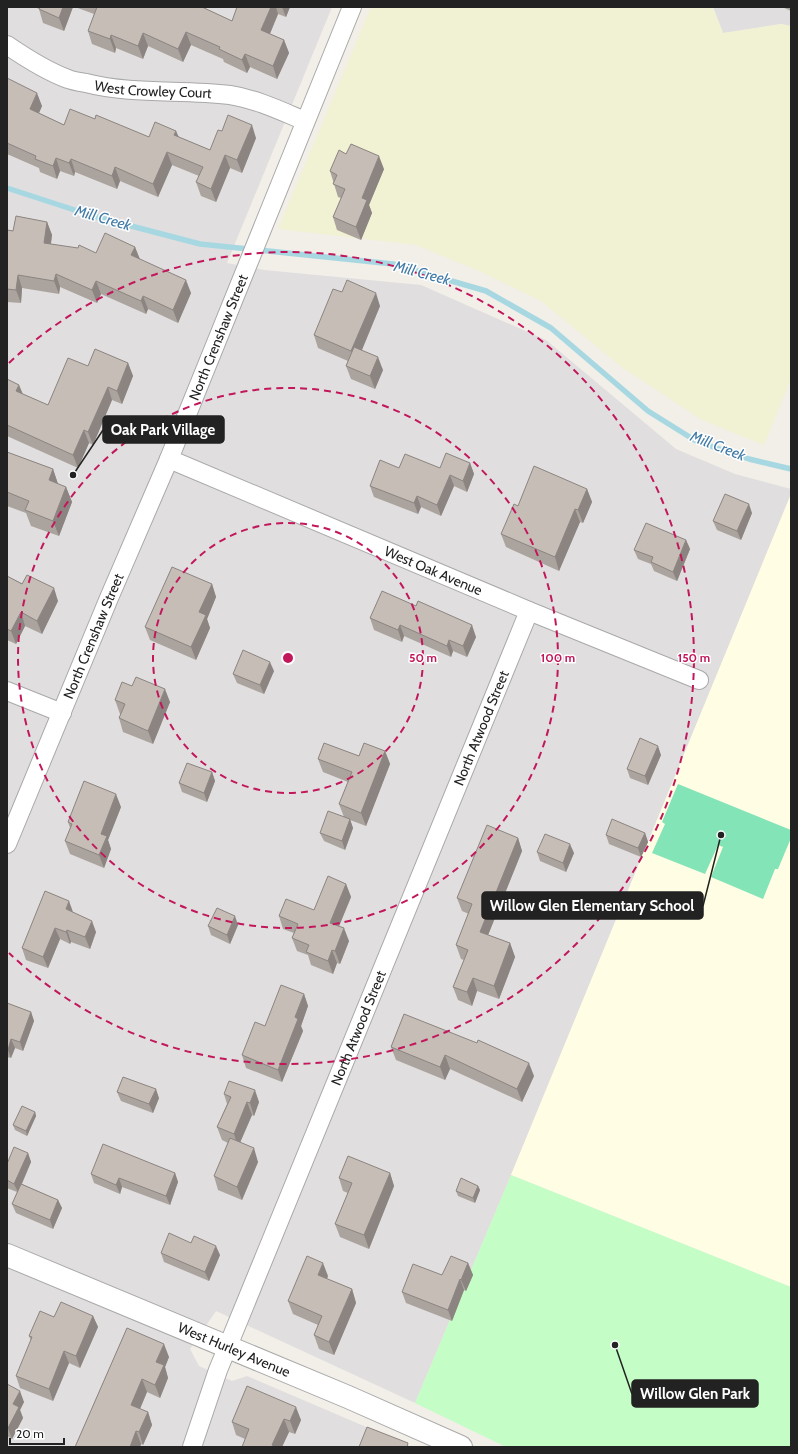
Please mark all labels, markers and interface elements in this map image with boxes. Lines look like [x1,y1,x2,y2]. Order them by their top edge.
street label: West Crowley Court [93,76,212,102]
water label: Mill Creek [72,201,134,235]
water label: Mill Creek [391,257,453,289]
street label: North Crenshaw Street [185,271,252,403]
callout: Oak Park Village [103,416,224,443]
text: Oak Park Village [111,421,216,439]
water label: Mill Creek [687,427,749,465]
street label: West Oak Avenue [382,542,485,599]
street label: North Crenshaw Street [59,570,128,702]
text: 50 m [409,650,437,665]
text: 100 m [541,650,575,665]
text: 150 m [678,650,710,665]
centre of rings [281,651,295,665]
street label: North Atwood Street [449,668,513,788]
callout: Willow Glen Elementary School [482,892,703,919]
text: Willow Glen Elementary School [490,897,694,915]
street label: North Atwood Street [327,967,390,1088]
street label: West Hurley Avenue [175,1318,293,1381]
callout: Willow Glen Park [632,1380,758,1407]
text: Willow Glen Park [640,1385,751,1403]
scale bar [10,1420,64,1446]
text: 20 m [16,1426,44,1441]

